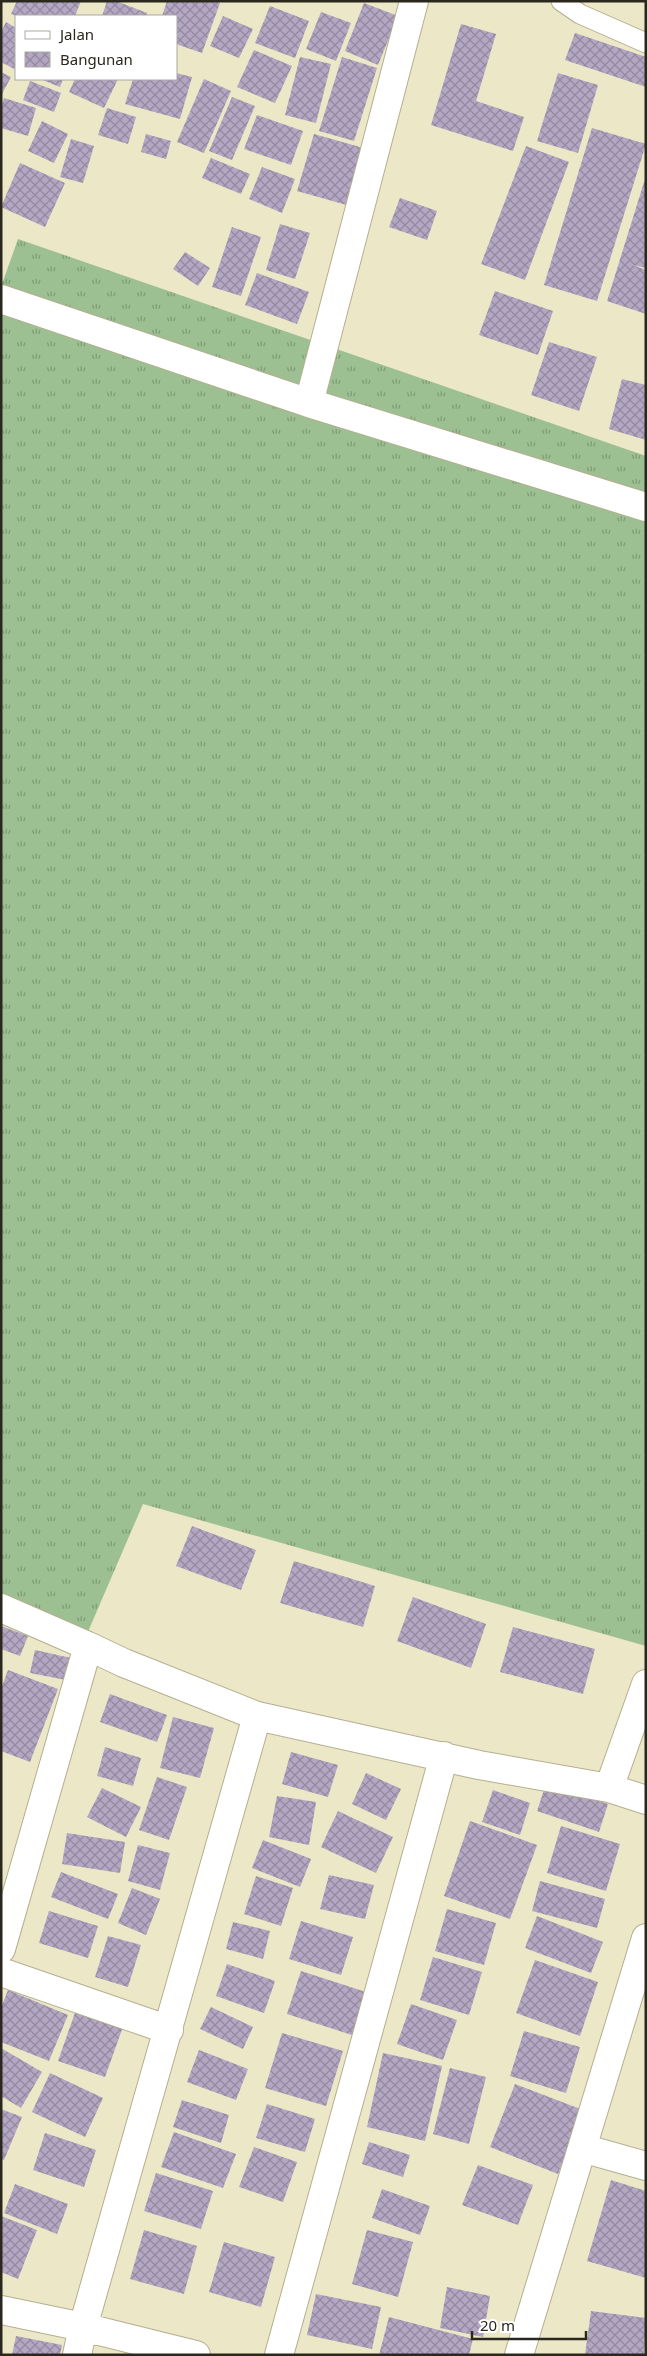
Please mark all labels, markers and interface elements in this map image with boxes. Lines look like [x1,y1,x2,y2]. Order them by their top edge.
legend [15,15,178,80]
text: Jalan [58,24,94,44]
text: Bangunan [60,49,133,69]
scale bar [472,2308,586,2340]
text: 20 m [480,2315,515,2335]

